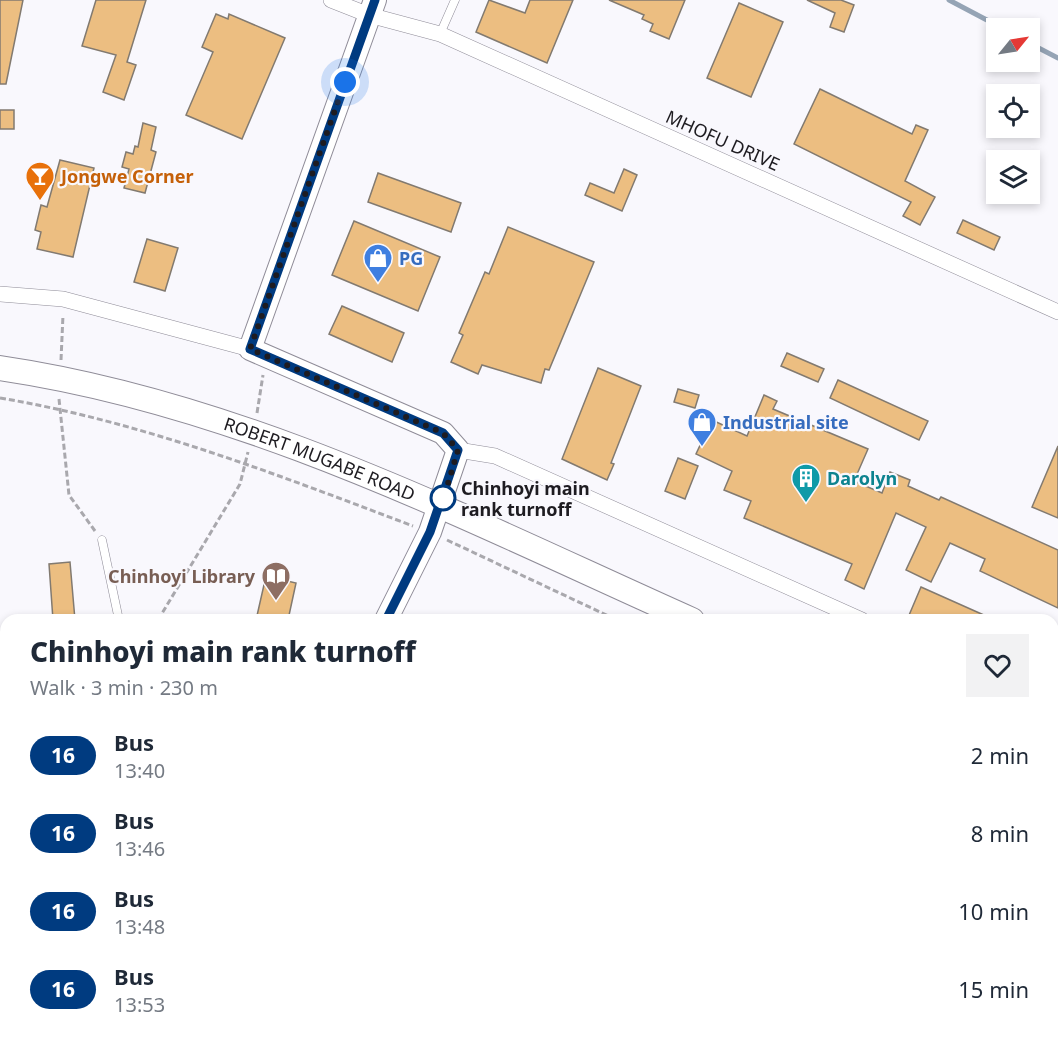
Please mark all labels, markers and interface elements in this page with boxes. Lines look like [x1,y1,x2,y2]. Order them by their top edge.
north arrow [986,18,1040,72]
map controls [986,18,1040,204]
your location [330,67,360,97]
button: locate [986,84,1040,138]
street label: MHOFU DRIVE [662,104,784,176]
button: layers [986,150,1040,204]
bar icon: Jongwe Corner [24,160,56,202]
place label: Jongwe Corner [59,164,193,188]
shop icon: PG [362,242,394,284]
place label: PG [399,246,423,270]
shop icon: Industrial site [686,406,718,448]
place label: Industrial site [723,410,849,434]
street label: ROBERT MUGABE ROAD [221,411,419,506]
building icon: Darolyn [790,462,822,504]
place label: Darolyn [827,466,897,490]
place label: Chinhoyi main rank turnoff [461,476,590,521]
marker: Chinhoyi main rank turnoff [430,485,456,511]
library icon: Chinhoyi Library [260,560,292,602]
place label: Chinhoyi Library [108,564,256,588]
text: Chinhoyi main rank turnoff [30,632,416,670]
button: heart [966,634,1029,697]
text: Walk · 3 min · 230 m [30,674,218,701]
text: Bus [114,727,154,757]
text: 2 min [971,740,1029,770]
text: 16 [51,741,75,769]
text: 13:40 [114,757,165,784]
text: Bus [114,805,154,835]
text: 8 min [971,818,1029,848]
text: 16 [51,819,75,847]
text: 13:46 [114,835,165,862]
text: Bus [114,883,154,913]
text: 10 min [958,896,1029,926]
text: 16 [51,897,75,925]
text: 13:48 [114,913,165,940]
text: Bus [114,961,154,991]
text: 15 min [958,974,1029,1004]
text: 16 [51,975,75,1003]
text: 13:53 [114,991,165,1018]

